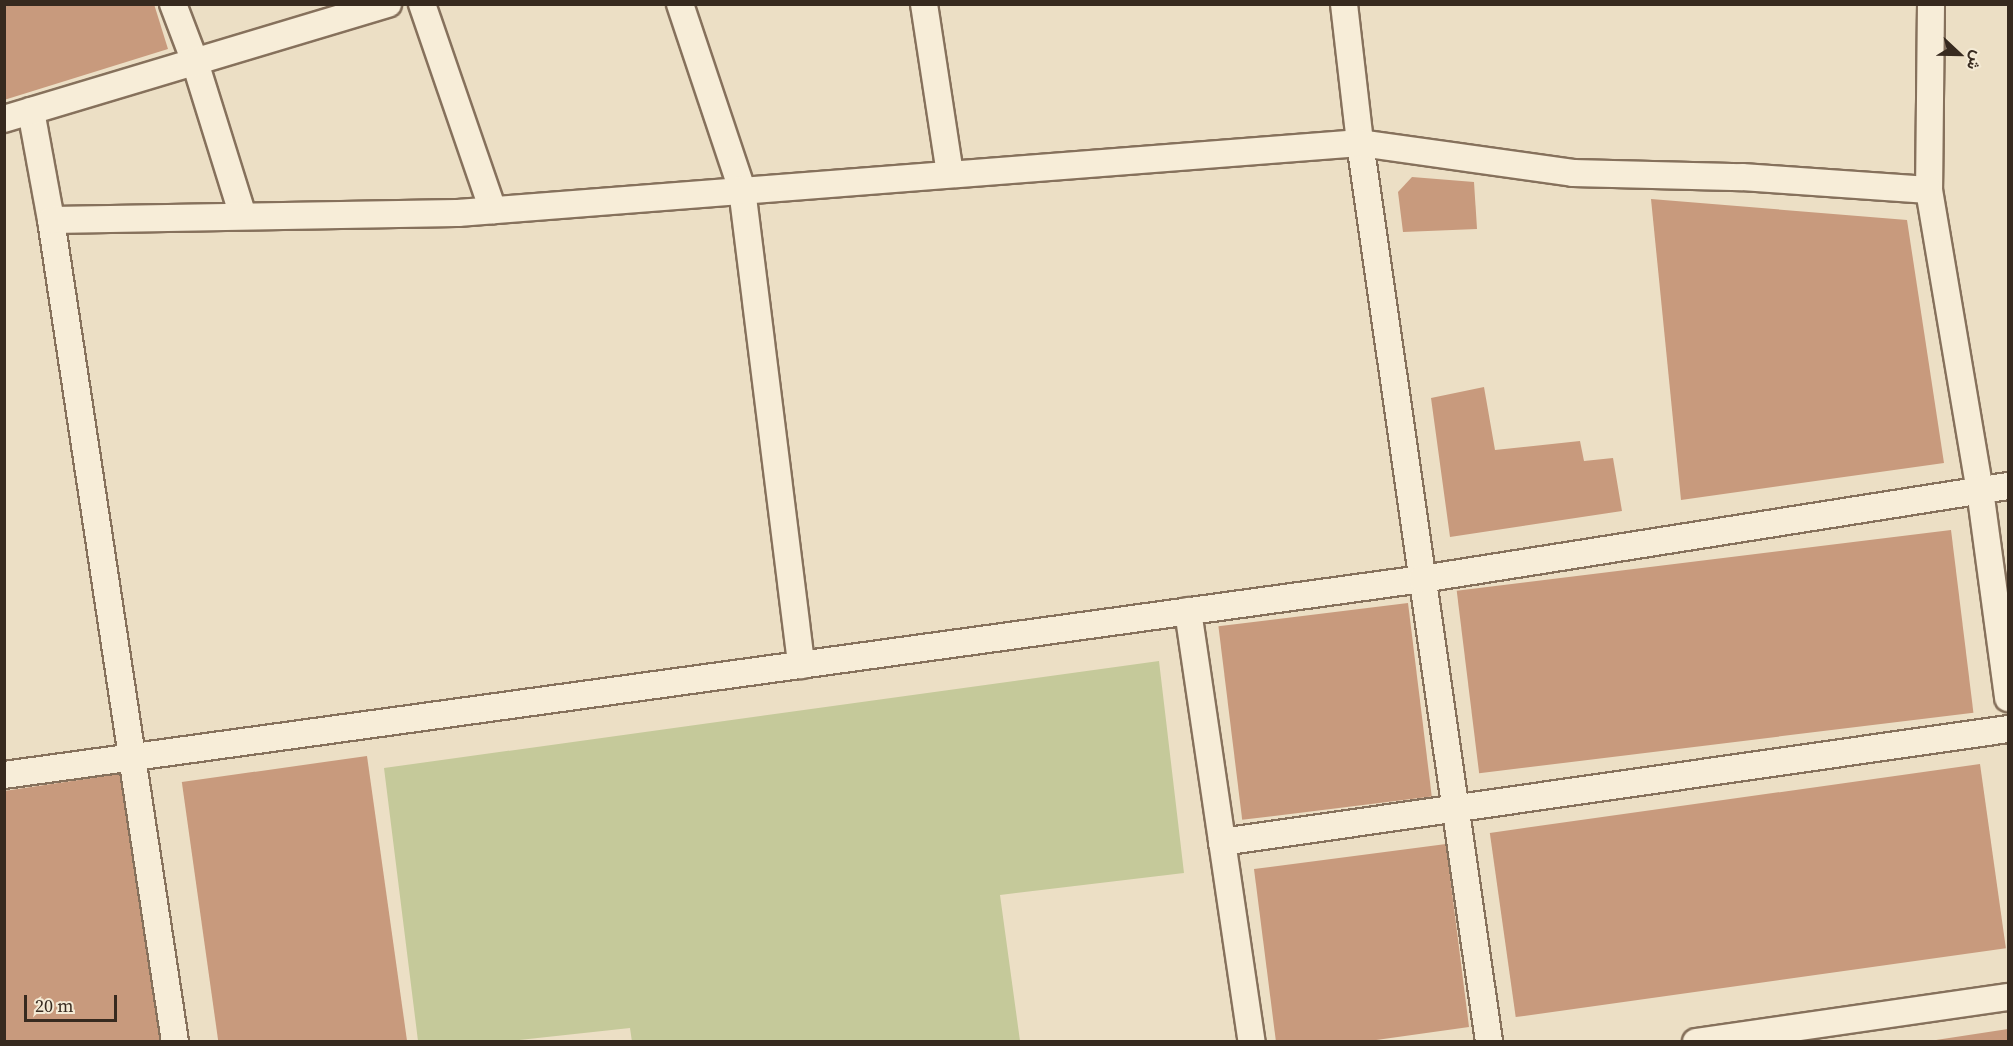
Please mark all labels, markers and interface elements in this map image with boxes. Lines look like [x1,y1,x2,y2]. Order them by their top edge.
north arrow [1929,24,1989,84]
text: ش [1962,48,1989,74]
scale bar [27,983,120,1021]
text: 20 m [35,993,73,1018]

